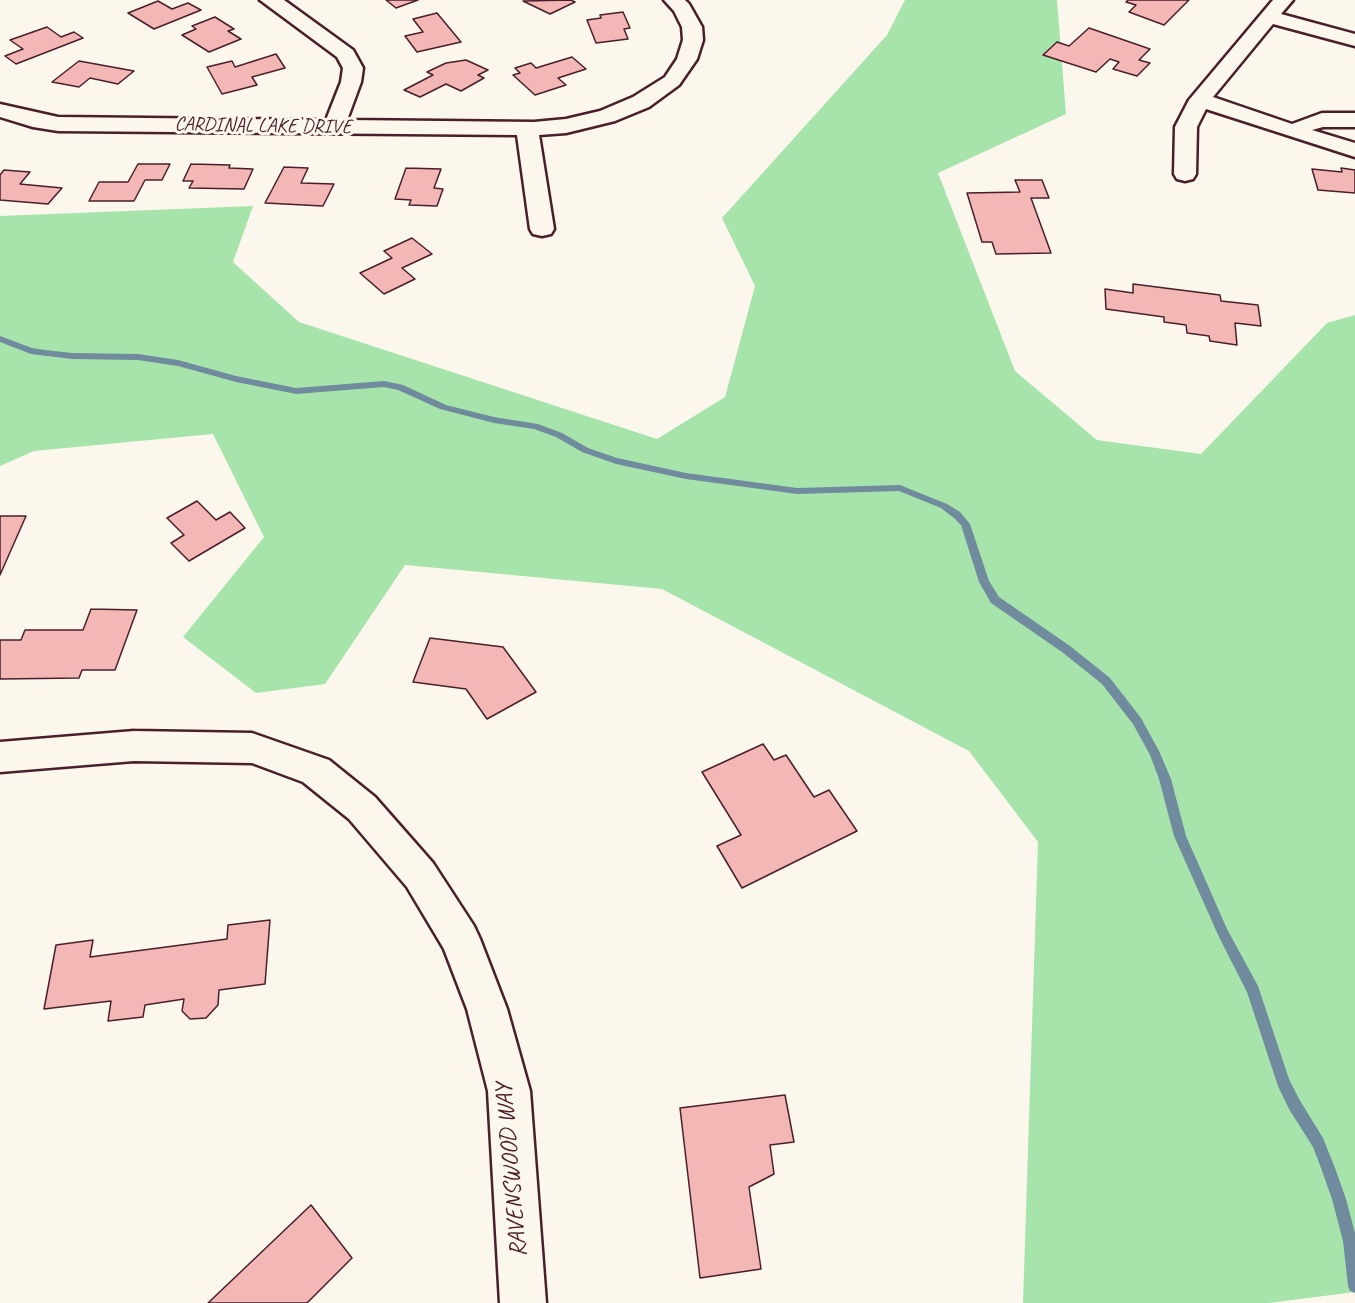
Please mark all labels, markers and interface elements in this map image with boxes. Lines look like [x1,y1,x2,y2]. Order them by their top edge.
street label: CARDINAL LAKE DRIVE [174,112,352,140]
street label: RAVENSWOOD WAY [490,1082,534,1258]

